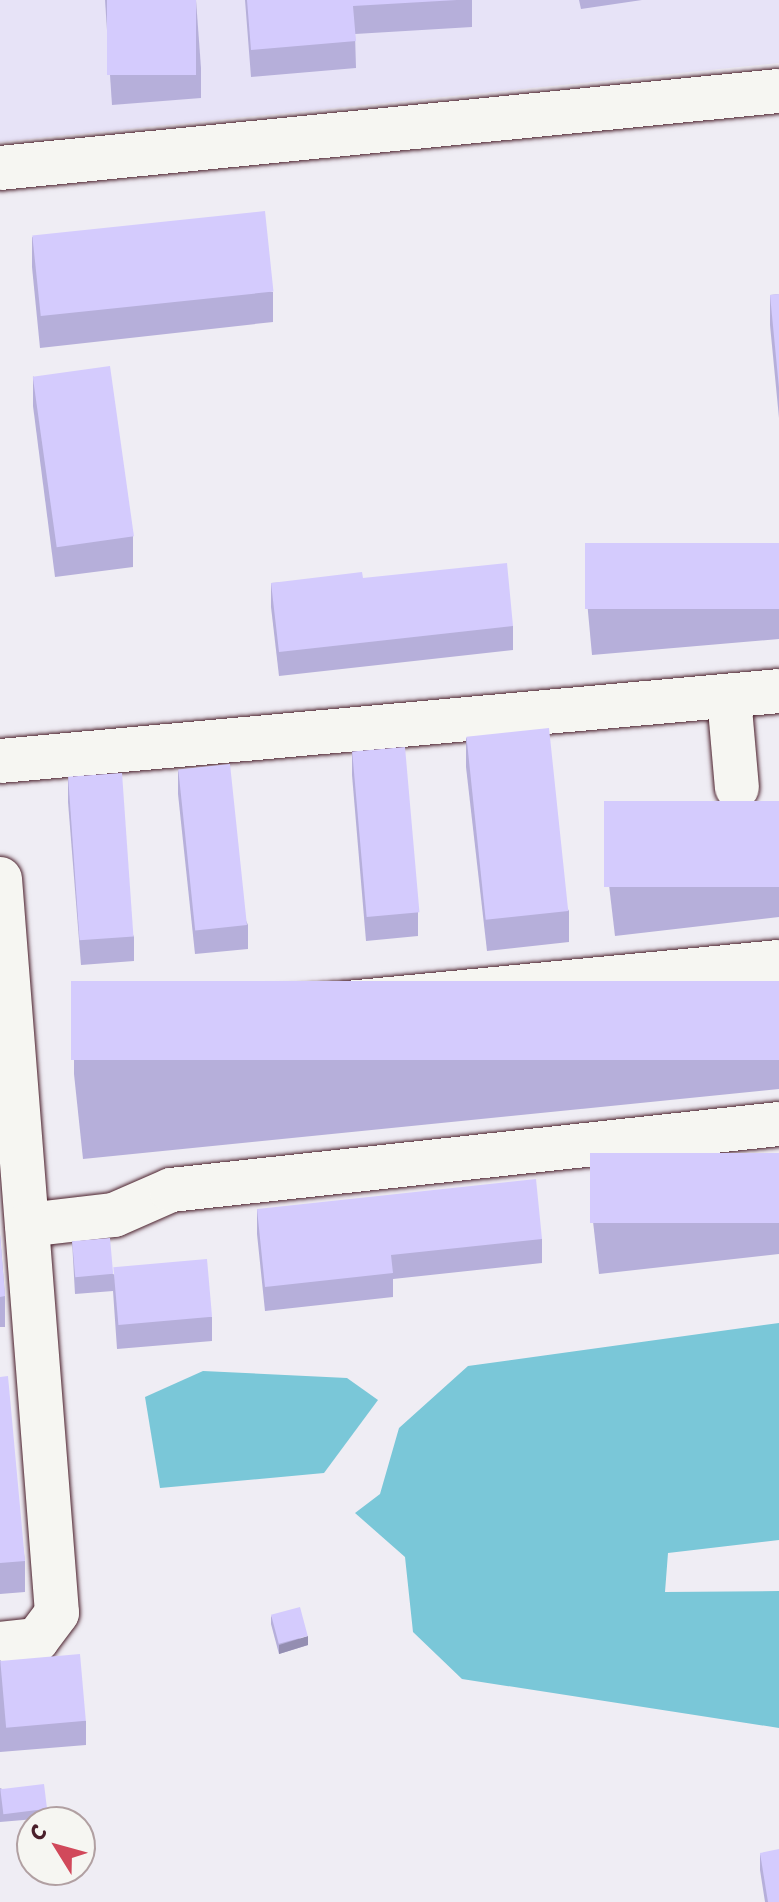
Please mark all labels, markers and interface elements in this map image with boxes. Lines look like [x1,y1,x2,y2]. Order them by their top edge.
north arrow [16,1806,96,1886]
text: С [22,1818,54,1847]

